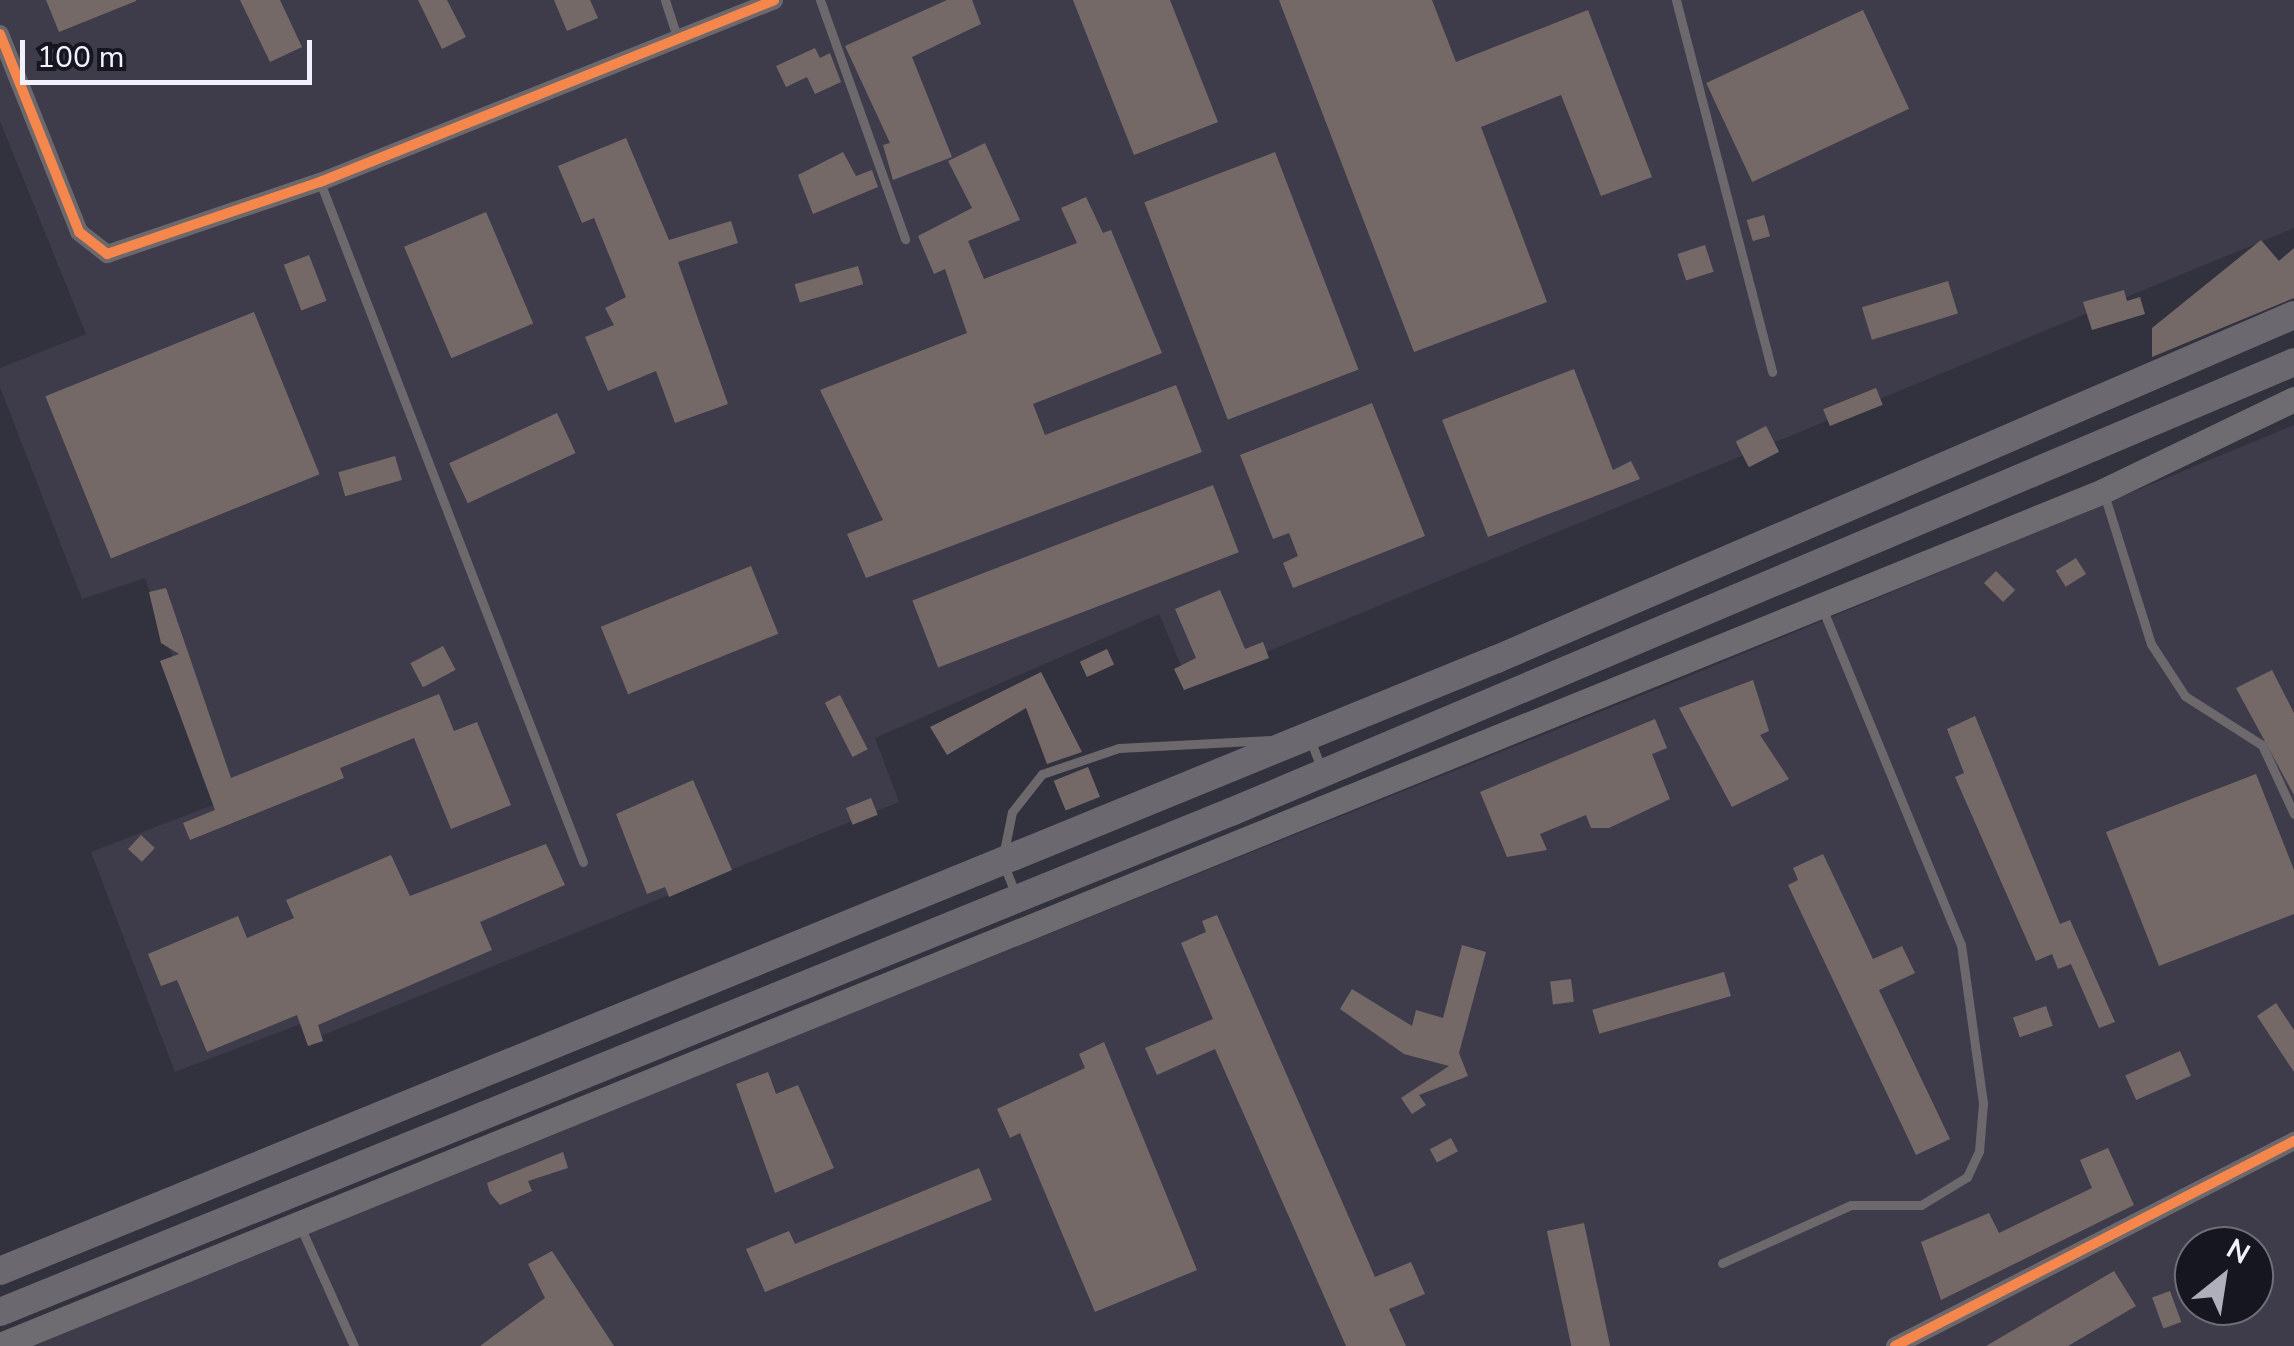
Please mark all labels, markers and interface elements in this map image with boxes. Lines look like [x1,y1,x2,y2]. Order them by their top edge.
scale bar [25,20,318,82]
text: 100 m [37,37,124,78]
north arrow [2174,1226,2274,1326]
text: N [2219,1230,2257,1273]

